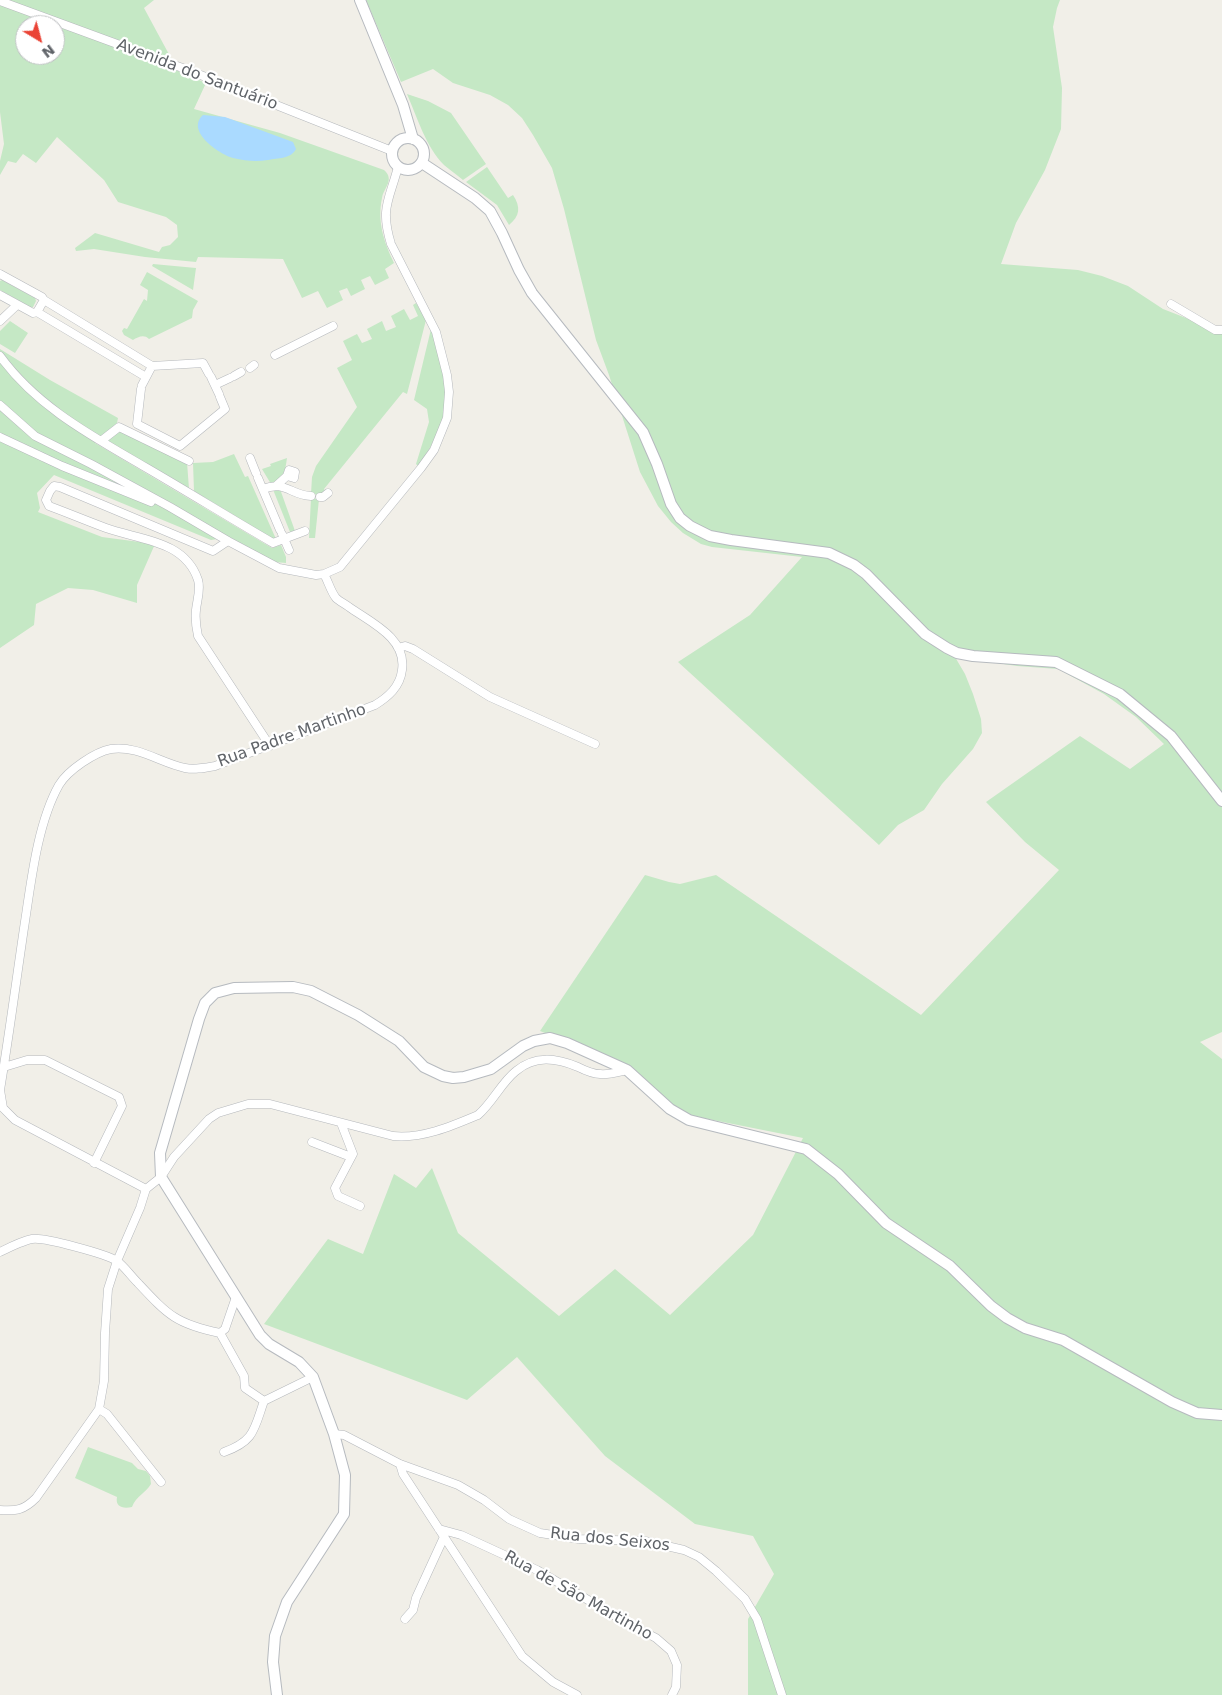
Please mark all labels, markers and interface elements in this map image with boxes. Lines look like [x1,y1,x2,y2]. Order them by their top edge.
north arrow [15,15,65,65]
street label: Avenida do Santuário [114,35,280,115]
text: N [39,41,58,61]
street label: Rua Padre Martinho [215,700,369,772]
street label: Rua dos Seixos [549,1524,671,1556]
street label: Rua de São Martinho [501,1547,655,1645]

